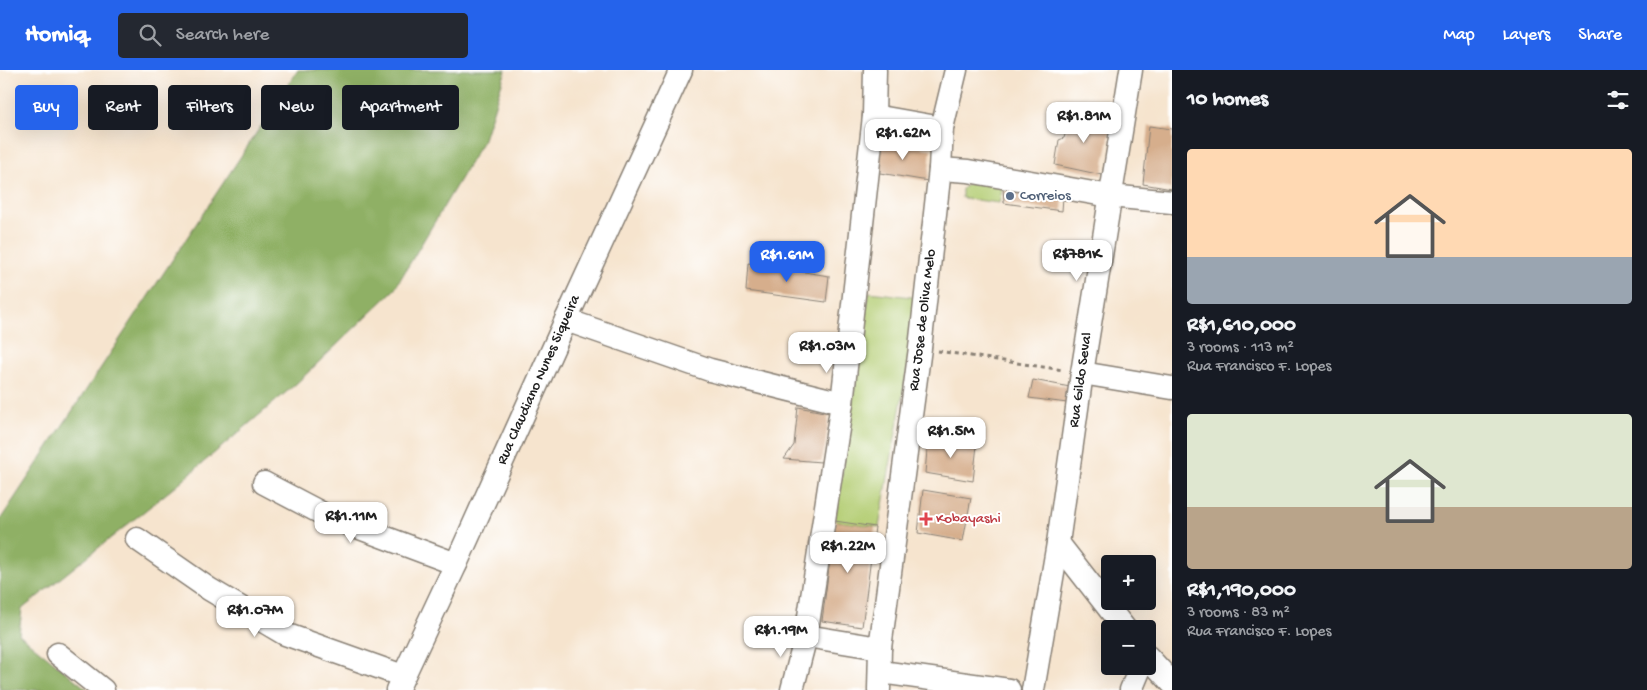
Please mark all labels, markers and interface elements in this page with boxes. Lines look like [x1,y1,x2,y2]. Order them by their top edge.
search box [118,13,468,58]
text: Homiq [25,21,88,50]
icon: search [136,21,164,49]
text: Search here [176,24,269,47]
text: Map [1443,25,1475,46]
text: Layers [1503,25,1550,46]
text: Share [1578,25,1622,46]
chip: Buy [15,85,78,130]
chip: Rent [88,85,158,130]
chip: Filters [168,85,251,130]
chip: New [261,85,332,130]
chip: Apartment [342,85,459,130]
icon: filters [1604,86,1632,114]
text: 10 homes [1187,88,1268,113]
pin: R$1.81M [1038,102,1130,144]
text: R$1.81M [1057,108,1111,127]
pin: R$1.62M [857,118,949,161]
text: R$1.62M [876,125,930,144]
icon: home [1365,181,1455,271]
place label: Correios [1020,187,1071,205]
marker: Correios [1004,190,1016,202]
pin: R$1.61M [741,240,833,283]
pin: R$781K [1036,240,1118,282]
text: R$781K [1053,246,1101,265]
text: R$1.61M [761,247,813,266]
street label: Rua Jose de Oliva Melo [905,248,941,392]
street label: Rua Claudiano Nunes Siqueira [493,292,585,468]
text: R$1,610,000 [1187,314,1296,339]
street label: Rua Gildo Seval [1065,331,1097,429]
pin: R$1.03M [781,332,873,374]
text: R$1.03M [799,338,855,357]
text: 3 rooms · 113 m² [1187,339,1294,358]
text: Rua Francisco F. Lopes [1187,358,1331,377]
pin: R$1.5M [910,416,992,459]
text: R$1.5M [928,423,974,442]
icon: home [1365,446,1455,536]
pin: R$1.11M [305,502,397,544]
text: R$1.11M [325,508,377,527]
place label: Kobayashi [936,510,1001,528]
marker: Kobayashi [920,513,932,525]
pin: R$1.22M [802,532,894,574]
text: R$1.22M [821,538,875,557]
map controls [1101,555,1156,675]
button: + [1101,555,1156,610]
text: R$1,190,000 [1187,579,1296,604]
pin: R$1.07M [209,596,301,638]
text: R$1.07M [227,602,283,621]
text: 3 rooms · 83 m² [1187,604,1290,623]
pin: R$1.19M [735,616,827,658]
button: − [1101,620,1156,675]
text: R$1.19M [755,622,807,641]
text: Rua Francisco F. Lopes [1187,623,1331,642]

